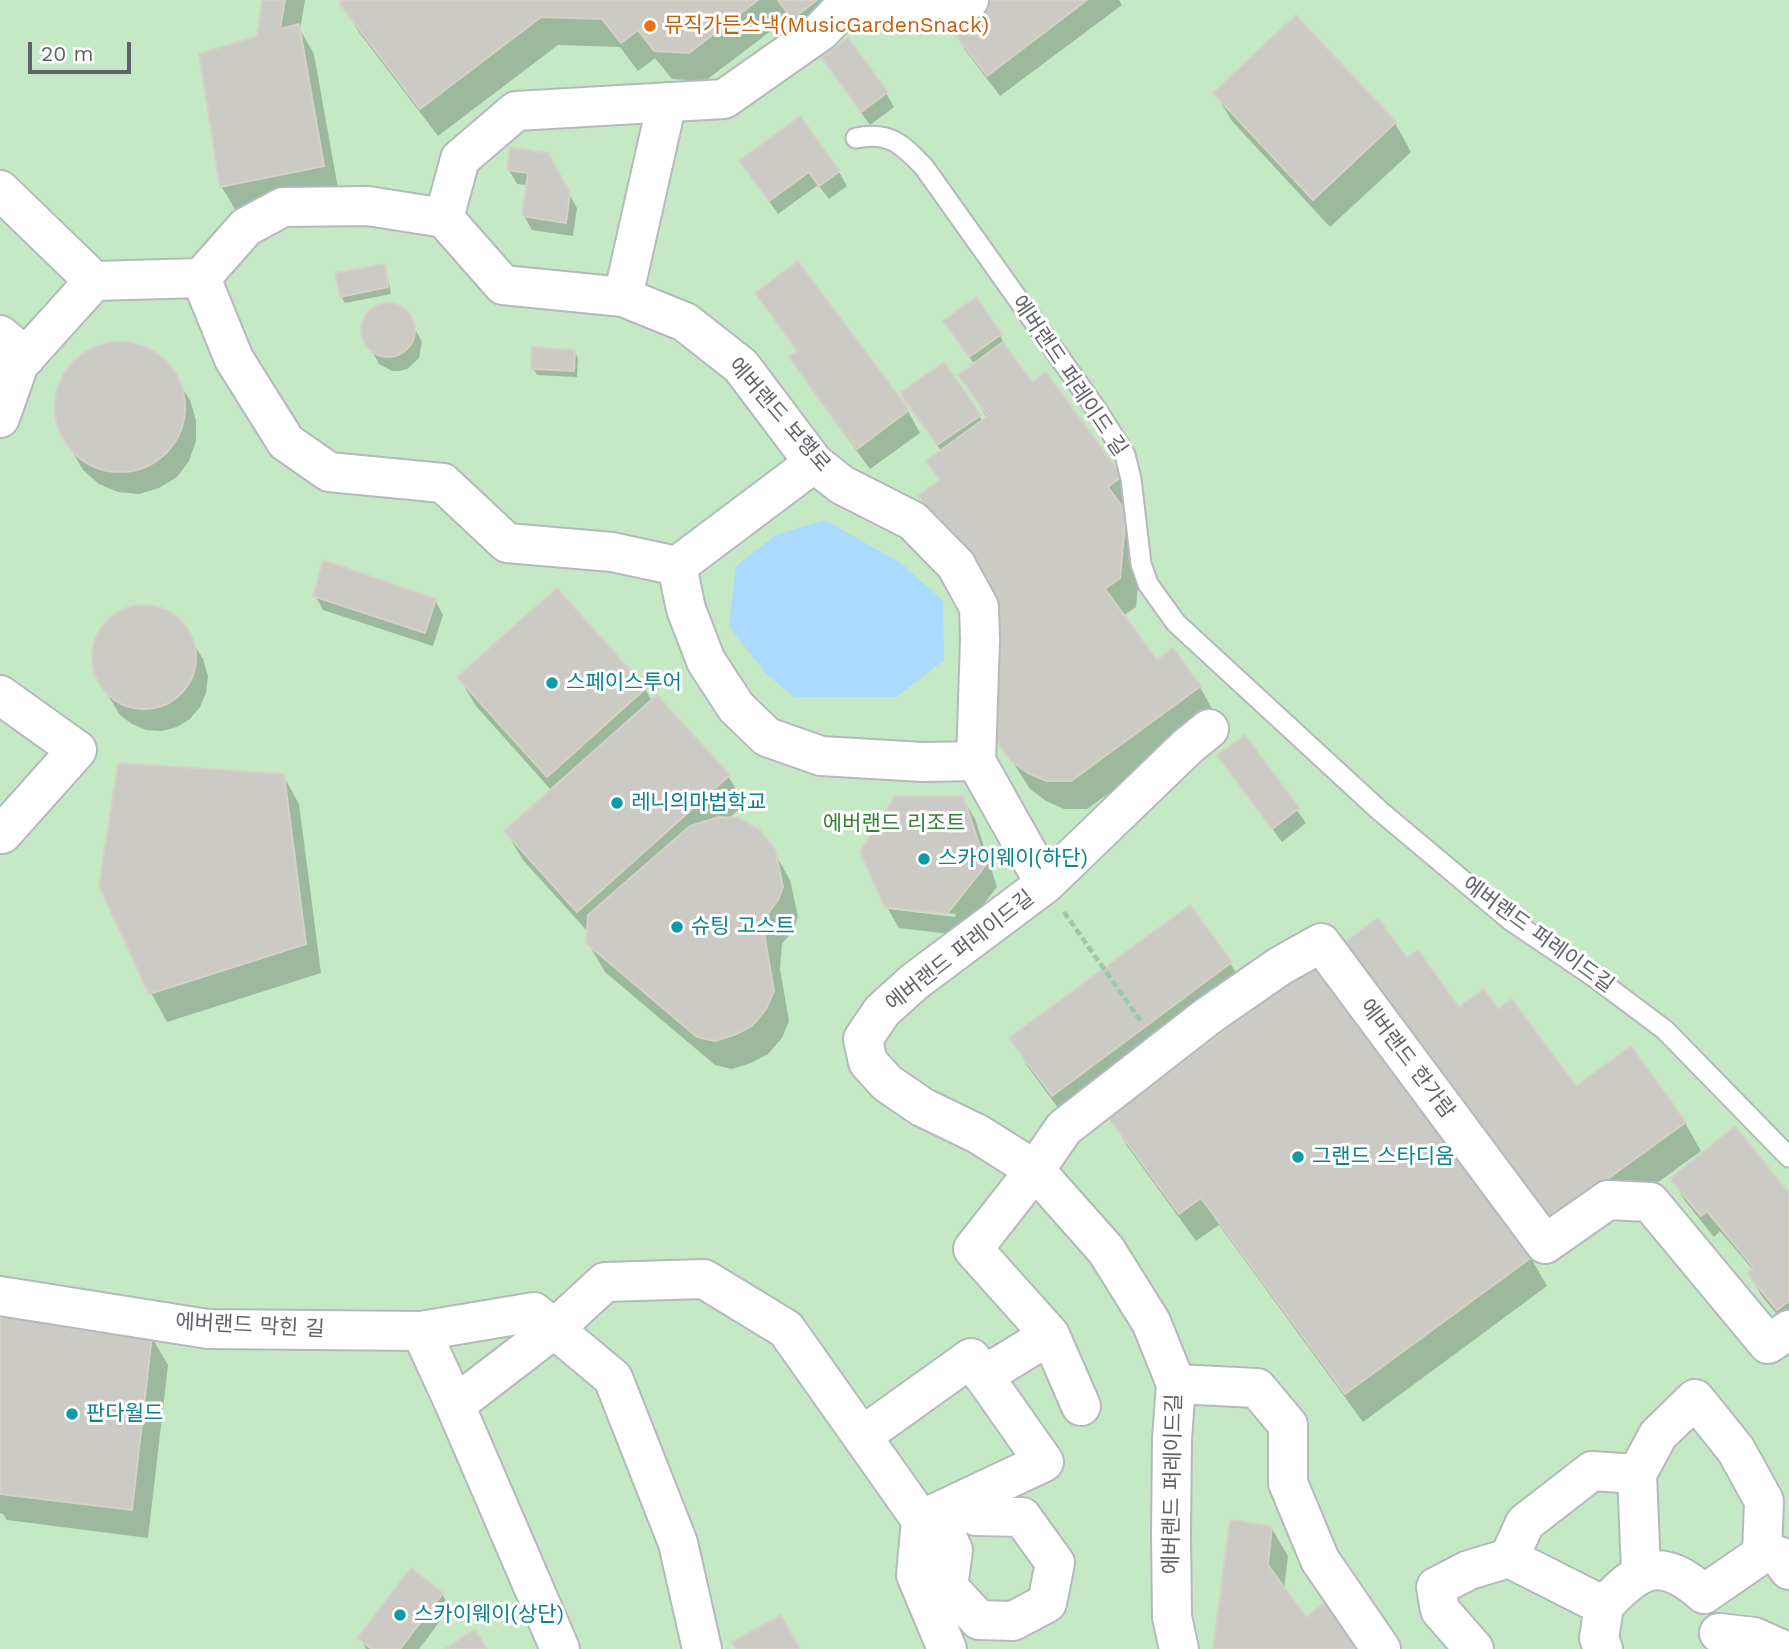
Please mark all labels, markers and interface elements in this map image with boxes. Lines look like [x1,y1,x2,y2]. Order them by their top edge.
place label: 뮤직가든스낵(MusicGardenSnack) [664,13,989,39]
marker: 뮤직가든스낵(MusicGardenSnack) [642,18,658,34]
scale bar [32,28,135,72]
text: 20 m [41,41,93,66]
street label: 에버랜드 퍼레이드 길 [1006,291,1132,461]
street label: 에버랜드 보행로 [723,353,835,477]
place label: 스페이스투어 [566,670,682,696]
marker: 스페이스투어 [544,675,560,691]
place label: 레니의마법학교 [631,790,766,816]
marker: 레니의마법학교 [609,795,625,811]
park label: 에버랜드 리조트 [823,811,965,837]
place label: 스카이웨이(하단) [938,846,1088,872]
marker: 스카이웨이(하단) [916,851,932,867]
street label: 에버랜드 퍼레이드길 [1457,872,1619,998]
street label: 에버랜드 퍼레이드길 [881,885,1039,1017]
place label: 슈팅 고스트 [691,914,795,940]
marker: 슈팅 고스트 [669,919,685,935]
street label: 에버랜드 한가람 [1354,995,1460,1123]
place label: 그랜드 스타디움 [1312,1144,1454,1170]
marker: 그랜드 스타디움 [1290,1149,1306,1165]
street label: 에버랜드 막힌 길 [175,1310,325,1342]
street label: 에버랜드 퍼레이드길 [1159,1393,1187,1575]
place label: 판다월드 [86,1401,163,1427]
marker: 판다월드 [64,1406,80,1422]
place label: 스카이웨이(상단) [414,1602,564,1628]
marker: 스카이웨이(상단) [392,1607,408,1623]

